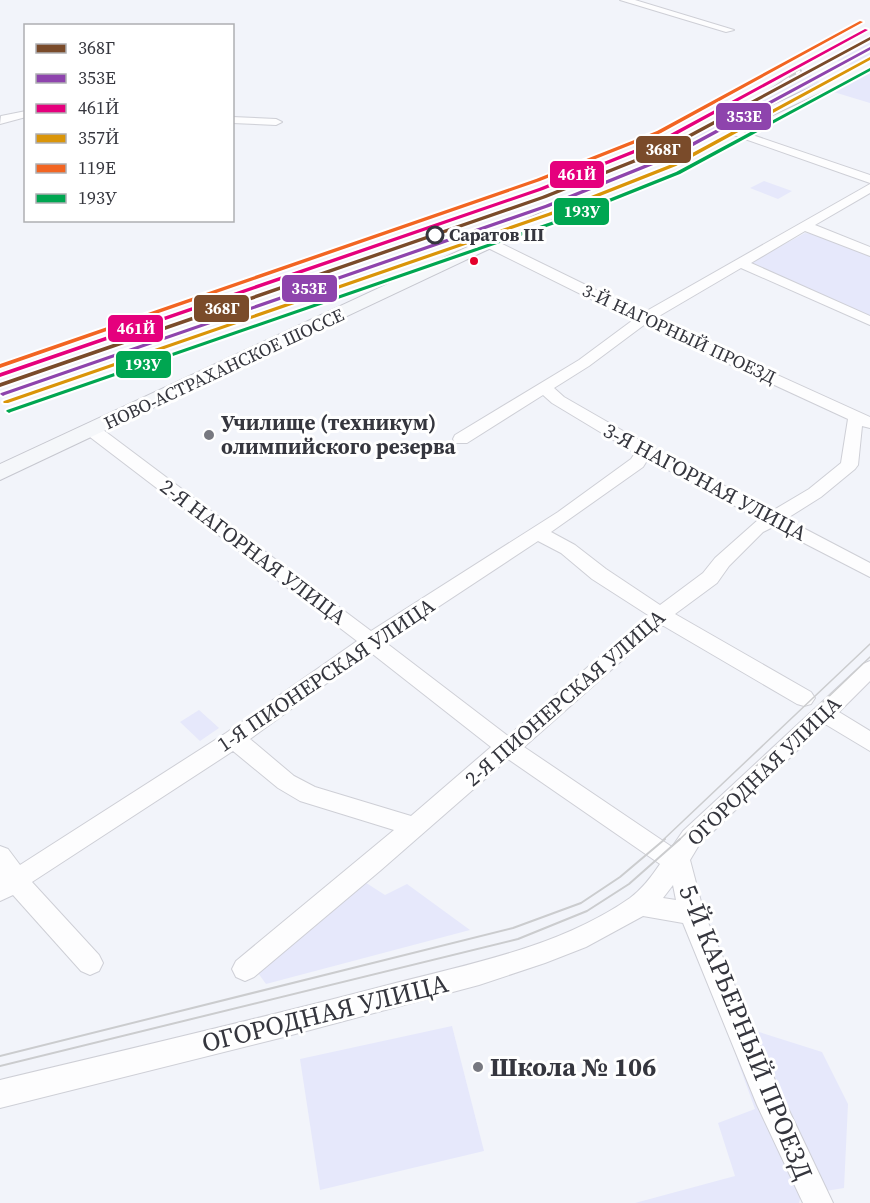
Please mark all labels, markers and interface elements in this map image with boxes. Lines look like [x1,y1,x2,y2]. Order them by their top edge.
legend [24,24,234,222]
text: 368Г [78,35,115,60]
text: 353Е [78,65,116,90]
text: 461Й [78,95,119,120]
line badge: 353Е [715,102,772,131]
text: 353Е [726,105,762,127]
text: 357Й [78,125,119,150]
line badge: 368Г [635,135,692,164]
text: 368Г [645,138,681,160]
text: 119Е [78,155,116,180]
line badge: 461Й [549,160,605,189]
text: 461Й [558,163,596,185]
text: 193У [78,185,117,210]
line badge: 193У [553,197,610,226]
text: 193У [564,200,601,222]
place label: Саратов III [449,222,544,247]
marker: Саратов III [426,226,444,244]
unlabelled marker [468,255,480,267]
line badge: 353Е [281,274,338,303]
text: 353Е [291,277,327,299]
street label: 3-Й НАГОРНЫЙ ПРОЕЗД [578,278,780,389]
line badge: 368Г [193,294,250,323]
text: 368Г [204,297,240,319]
street label: НОВО-АСТРАХАНСКОЕ ШОССЕ [100,302,348,435]
line badge: 461Й [107,314,164,343]
text: 461Й [117,317,155,339]
line badge: 193У [115,350,172,379]
text: 193У [125,353,162,375]
place label: Училище (техникум) олимпийского резерва [221,408,456,461]
street label: 3-Я НАГОРНАЯ УЛИЦА [598,416,812,548]
marker: Училище (техникум) олимпийского резерва [202,428,216,442]
street label: 2-Я НАГОРНАЯ УЛИЦА [154,472,352,631]
street label: 1-Я ПИОНЕРСКАЯ УЛИЦА [211,591,440,758]
street label: 2-Я ПИОНЕРСКАЯ УЛИЦА [458,602,671,793]
street label: ОГОРОДНАЯ УЛИЦА [680,689,847,852]
street label: 5-Й КАРЬЕРНЫЙ ПРОЕЗД [670,879,822,1185]
street label: ОГОРОДНАЯ УЛИЦА [198,965,452,1061]
place label: Школа № 106 [490,1049,656,1085]
marker: Школа № 106 [471,1060,485,1074]

